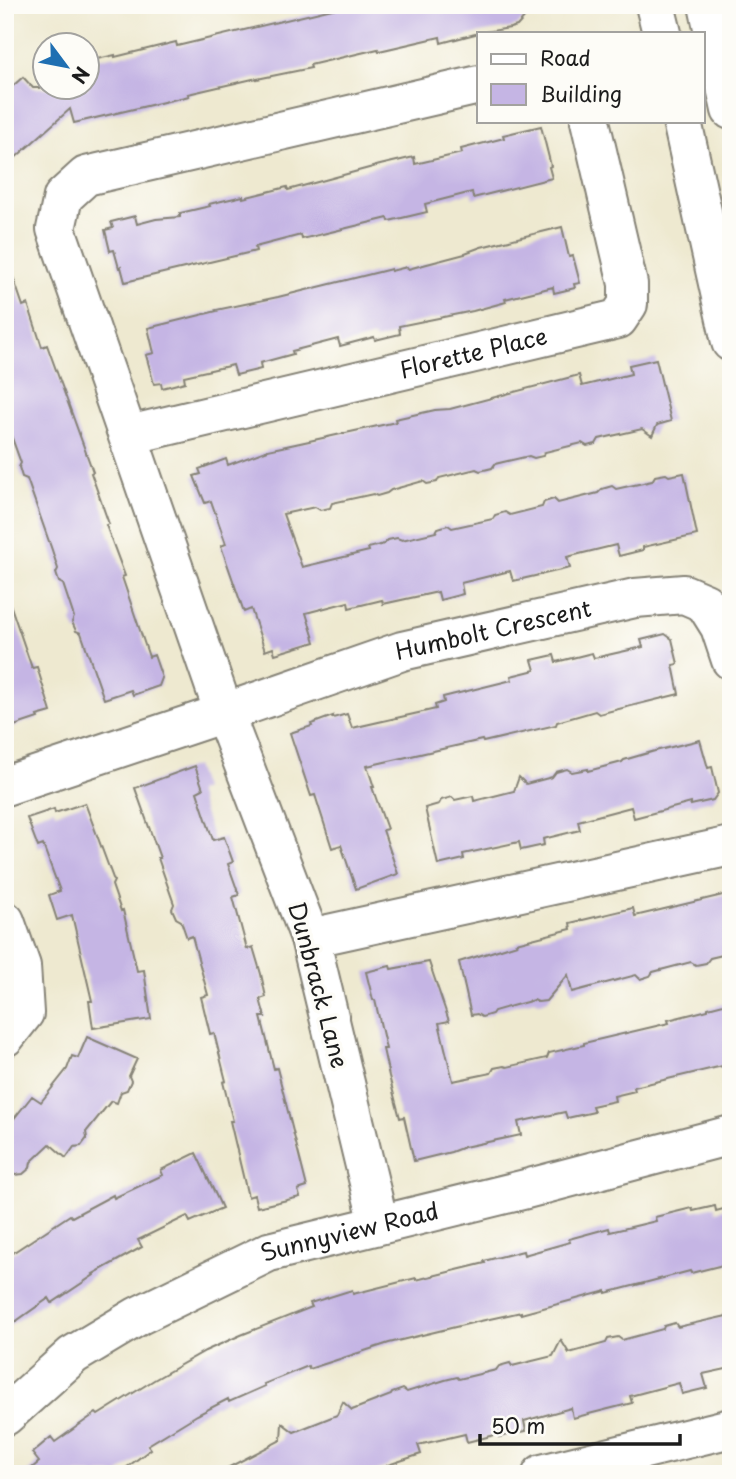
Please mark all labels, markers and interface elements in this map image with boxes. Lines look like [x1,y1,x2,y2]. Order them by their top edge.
north arrow [32,32,102,102]
legend [477,32,704,122]
text: Road [540,41,591,73]
text: N [65,62,97,89]
text: Building [540,77,622,109]
street label: Florette Place [396,317,550,386]
street label: Humbolt Crescent [392,590,594,668]
street label: Dunbrack Lane [280,897,359,1072]
street label: Sunnyview Road [253,1192,442,1270]
scale bar [480,1402,680,1446]
text: 50 m [491,1409,545,1441]

